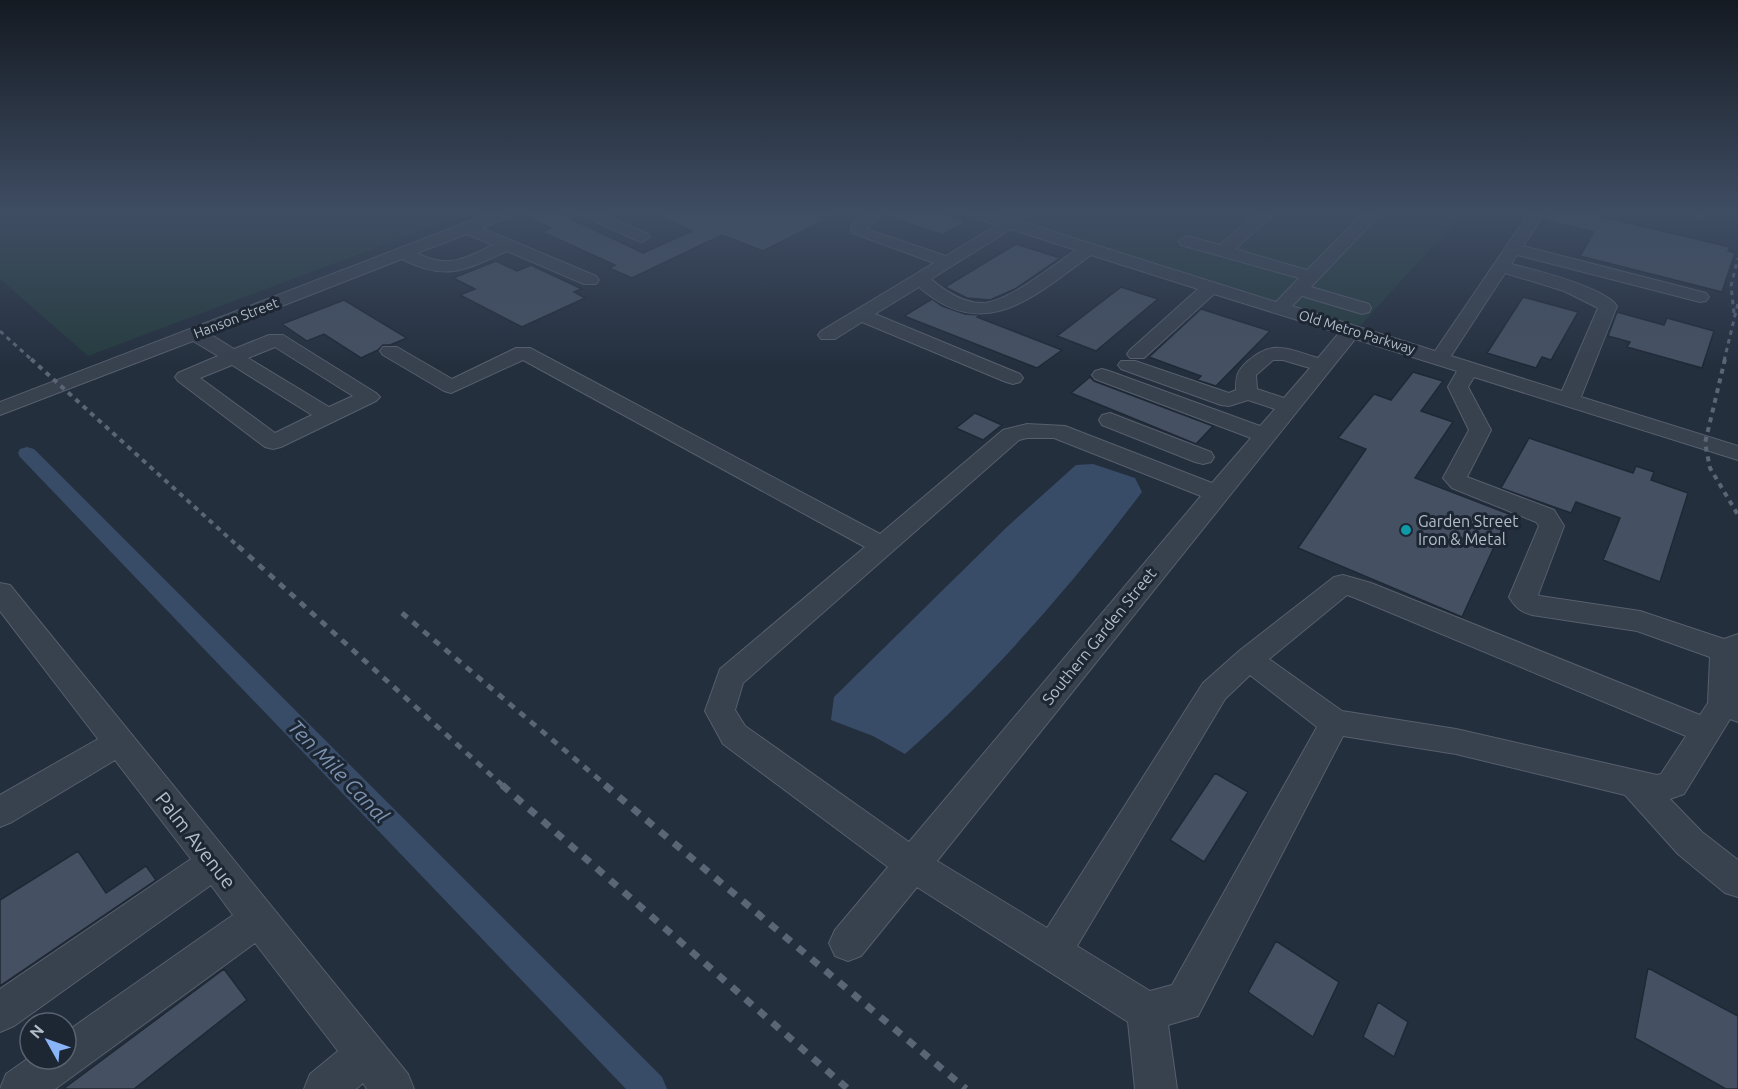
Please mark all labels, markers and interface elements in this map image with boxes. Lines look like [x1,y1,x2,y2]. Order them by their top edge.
street label: Hanson Street [191,294,281,342]
street label: Old Metro Parkway [1297,307,1417,357]
place label: Garden Street Iron & Metal [1418,512,1519,548]
marker: Garden Street Iron & Metal [1399,523,1413,537]
street label: Southern Garden Street [1038,564,1160,708]
water label: Ten Mile Canal [284,714,394,828]
street label: Palm Avenue [151,787,241,893]
north arrow [18,1011,78,1071]
text: N [26,1021,47,1042]

